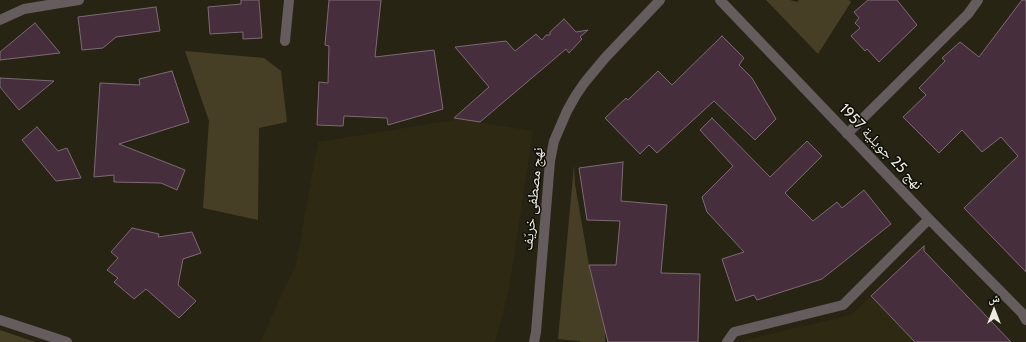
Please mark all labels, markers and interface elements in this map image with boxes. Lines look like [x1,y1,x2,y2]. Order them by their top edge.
street label: نهج 25 جويلية 1957 [835,100,927,194]
street label: نهج مصطفى خريّف [519,147,547,251]
north arrow [974,290,1014,330]
text: ش [988,291,1000,305]

